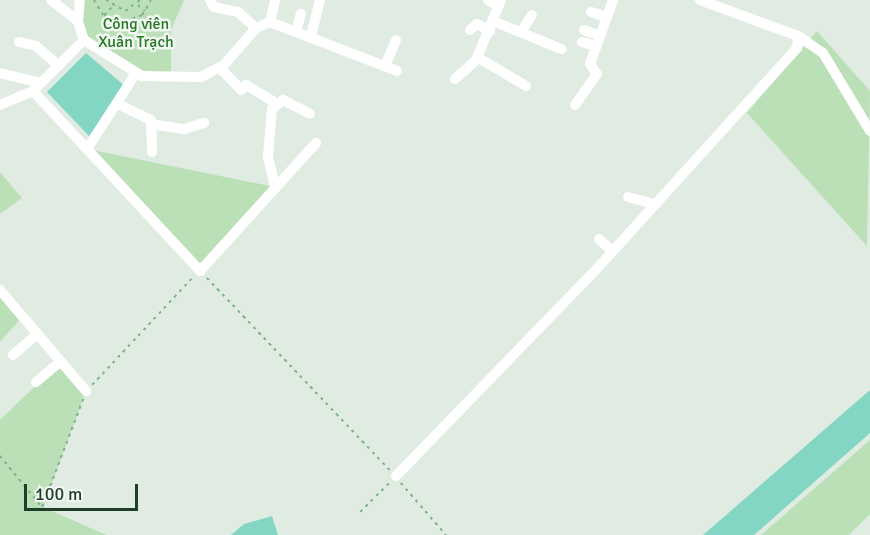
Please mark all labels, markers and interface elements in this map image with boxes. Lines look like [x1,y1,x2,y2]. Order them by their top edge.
park label: Công viên Xuân Trạch [98,14,174,52]
scale bar [27,472,141,510]
text: 100 m [35,483,82,505]

